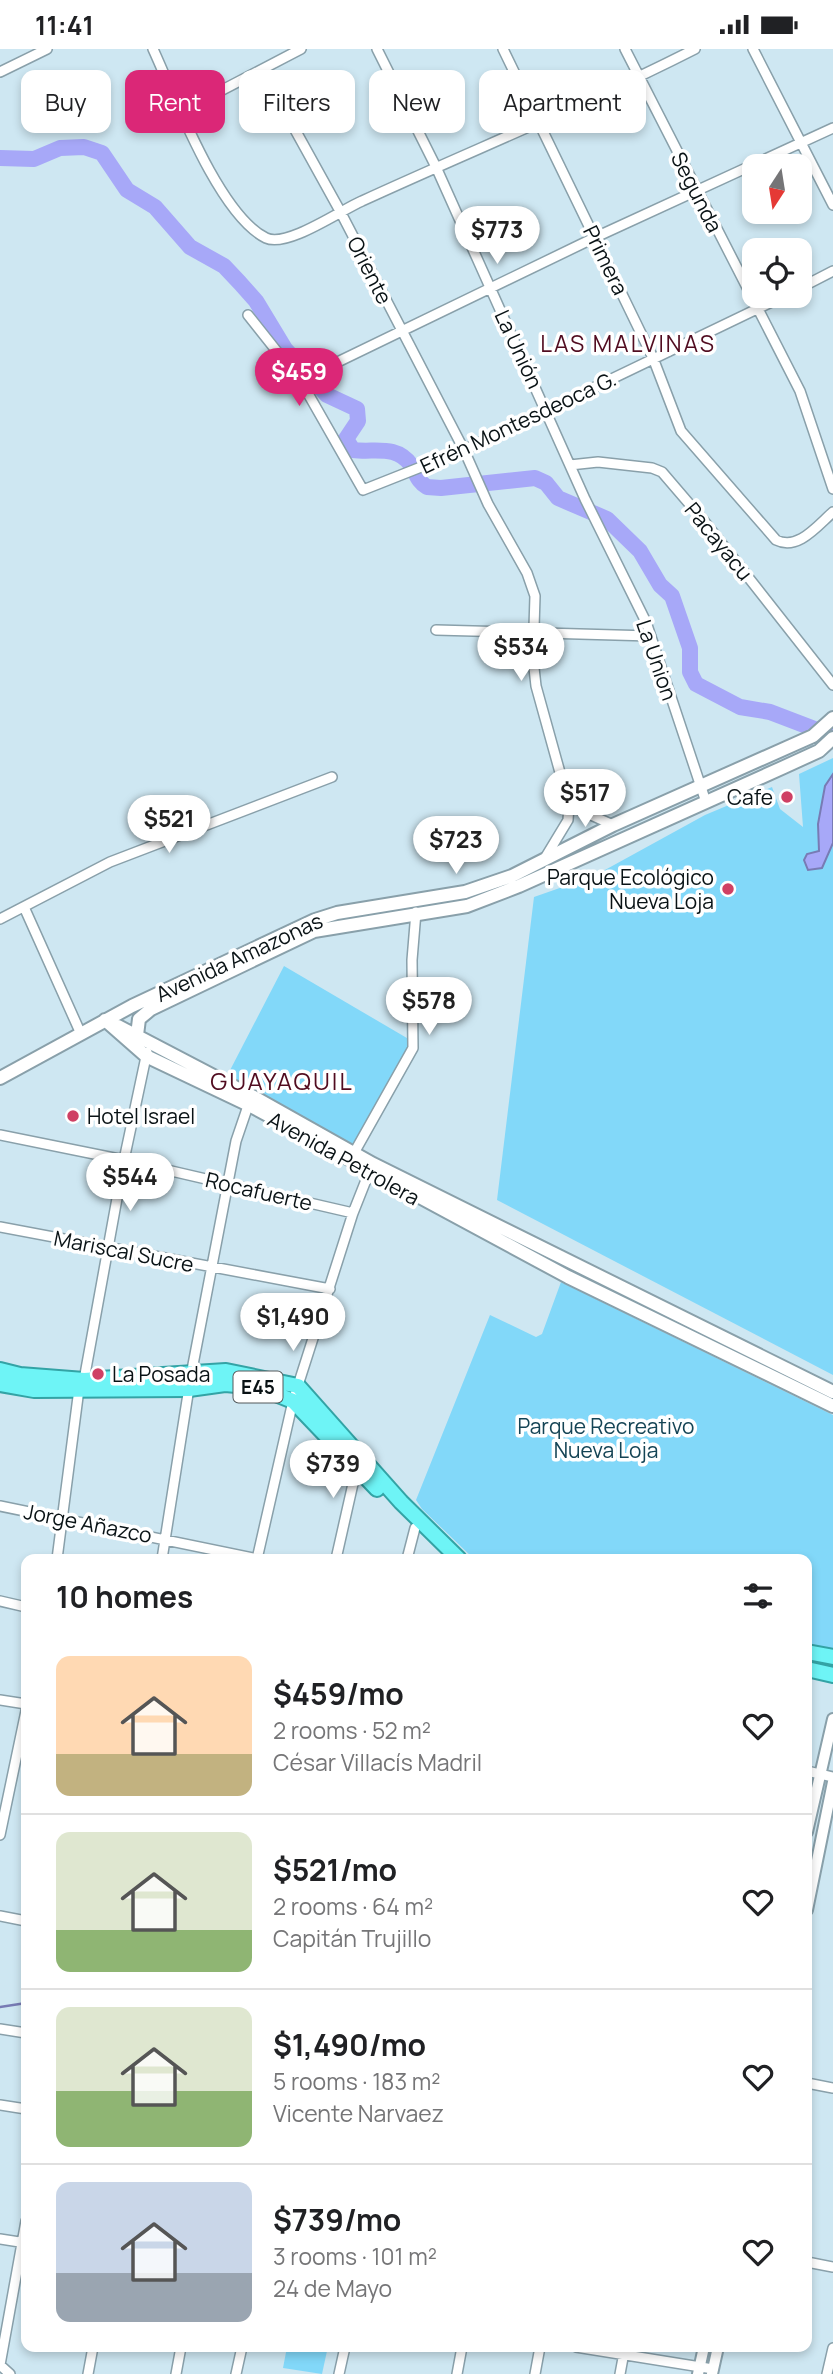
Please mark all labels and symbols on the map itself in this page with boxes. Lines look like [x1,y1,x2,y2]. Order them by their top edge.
street label: Segunda [665,147,729,237]
north arrow [742,154,812,224]
pin: $773 [456,207,538,266]
street label: Primera [577,221,635,299]
street label: Oriente [341,231,399,309]
street label: La Unión [489,305,549,393]
district label: LAS MALVINAS [540,327,716,359]
pin: $459 [258,349,340,408]
street label: Efrén Montesdeoca G. [416,364,620,480]
street label: Pacayacu [679,496,759,586]
street label: La Union [630,616,684,704]
pin: $534 [480,623,562,683]
pin: $517 [544,769,626,829]
place label: Cafe [727,783,773,811]
marker: Cafe [779,789,795,805]
pin: $521 [128,795,210,855]
pin: $723 [415,817,497,876]
place label: Parque Ecológico Nueva Loja [547,863,714,915]
marker: Parque Ecológico Nueva Loja [720,881,736,897]
street label: Avenida Amazonas [151,906,327,1008]
pin: $578 [388,977,470,1037]
district label: GUAYAQUIL [210,1064,354,1097]
place label: Hotel Israel [87,1102,195,1130]
street label: Avenida Petrolera [263,1105,425,1211]
marker: Hotel Israel [65,1108,81,1124]
pin: $544 [89,1153,171,1213]
street label: Rocafuerte [203,1165,315,1217]
street label: Mariscal Sucre [52,1224,196,1278]
pin: $1,490 [236,1293,350,1353]
place label: La Posada [112,1360,210,1388]
marker: La Posada [90,1366,106,1382]
road number: E45 [233,1371,282,1403]
park label: Parque Recreativo Nueva Loja [517,1412,695,1464]
pin: $739 [292,1441,374,1500]
street label: Jorge Añazco [22,1497,154,1549]

